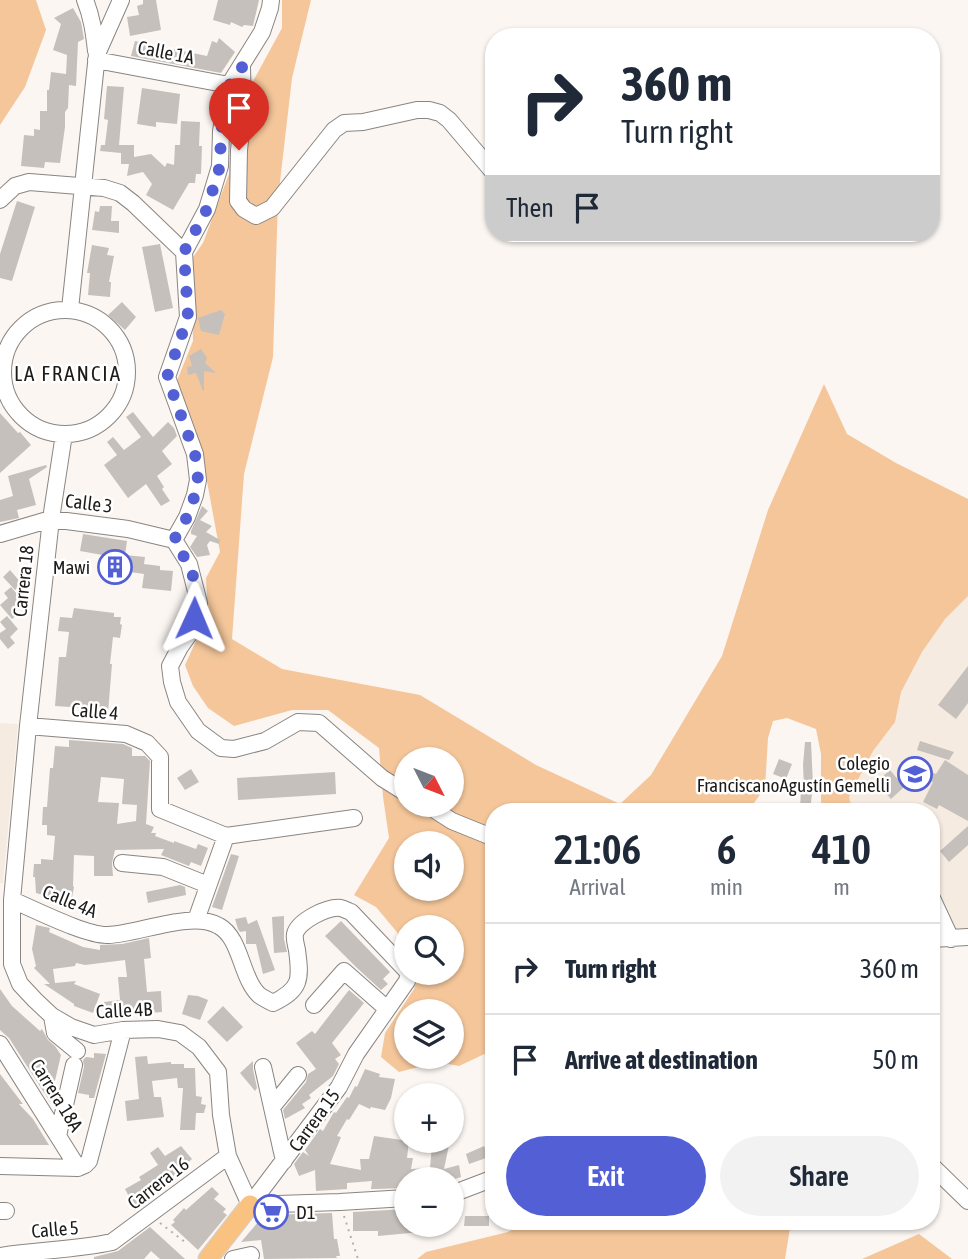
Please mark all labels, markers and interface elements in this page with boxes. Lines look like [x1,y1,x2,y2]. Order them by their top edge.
street label: Calle 1A [136,36,197,68]
text: 360 m [621,55,732,111]
icon: right [506,56,597,147]
pin [209,78,269,150]
icon: arrive [220,89,258,127]
text: Turn right [621,113,734,150]
icon: arrive [568,189,606,227]
text: Then [506,193,554,223]
district label: LA FRANCIA [14,361,122,385]
street label: Calle 3 [64,489,114,517]
street label: Carrera 18 [8,544,38,618]
building icon: Mawi [96,548,134,586]
place label: Mawi [53,556,90,578]
position arrow [157,581,231,655]
street label: Calle 4 [70,698,120,724]
north arrow [394,747,464,817]
map controls [394,747,464,1237]
place label: Colegio FranciscanoAgustín Gemelli [697,752,890,796]
school or university icon: Colegio FranciscanoAgustín Gemelli [896,755,934,793]
text: 21:06 [554,825,641,873]
text: 6 [717,825,736,873]
text: 410 [812,825,871,873]
button: sound [394,831,464,901]
text: Arrival [569,874,626,900]
text: min [710,874,743,900]
text: m [833,874,850,900]
street label: Calle 4A [40,880,101,922]
button: search [394,915,464,985]
icon: right [506,950,544,988]
text: Turn right [565,954,656,984]
text: 360 m [860,954,919,984]
street label: Calle 4B [95,998,153,1022]
button: layers [394,999,464,1069]
icon: arrive [506,1041,544,1079]
text: Arrive at destination [565,1045,758,1075]
text: 50 m [872,1045,919,1075]
street label: Carrera 18A [26,1055,88,1136]
button: + [394,1083,464,1153]
street label: Carrera 15 [284,1085,344,1155]
button: Exit [506,1136,706,1216]
button: Share [720,1136,919,1216]
street label: Carrera 16 [123,1152,193,1214]
button: − [394,1167,464,1237]
supermarket icon: D1 [252,1193,290,1231]
place label: D1 [296,1201,316,1223]
street label: Calle 5 [30,1216,80,1242]

